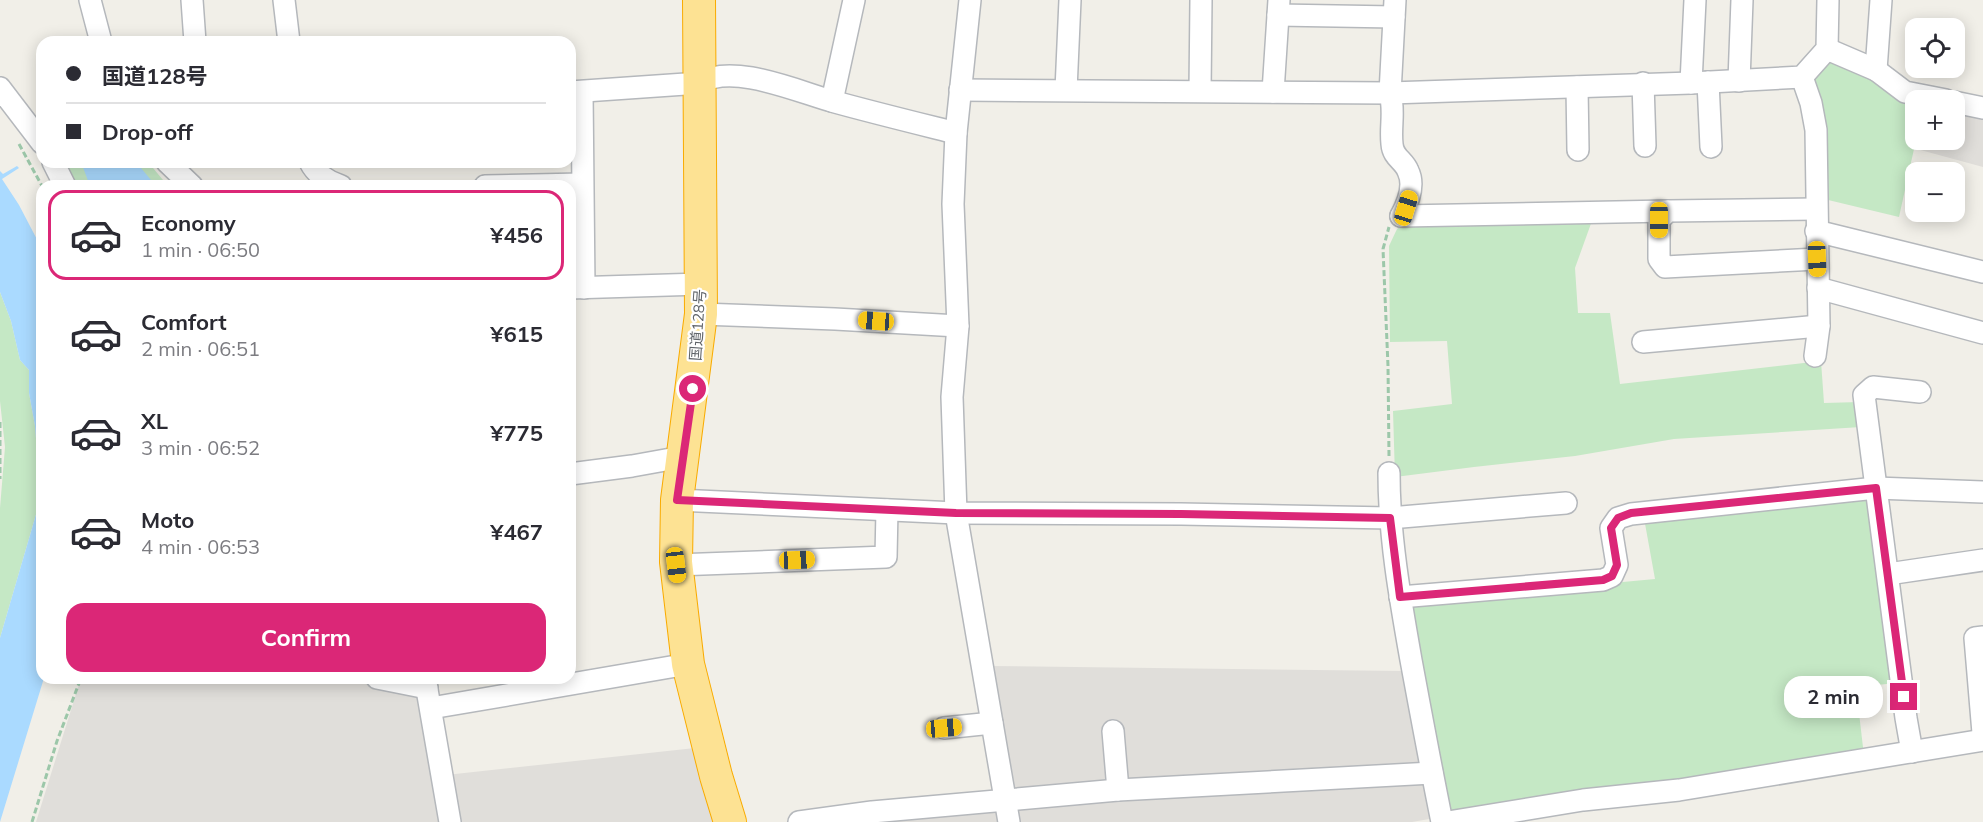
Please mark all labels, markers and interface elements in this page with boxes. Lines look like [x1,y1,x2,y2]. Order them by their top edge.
map controls [1905,18,1965,222]
button: locate [1905,18,1965,78]
text: 国道128号 [102,62,208,90]
button: + [1905,90,1965,150]
text: Drop-off [102,118,193,146]
button: − [1905,162,1965,222]
car [1392,188,1420,228]
car [1650,202,1668,238]
icon: car [69,208,123,262]
text: Economy [141,209,236,237]
text: ¥456 [490,221,543,249]
text: 1 min · 06:50 [141,237,260,262]
car [1807,241,1827,277]
street label: 国道128号 [686,288,709,362]
icon: car [69,307,123,361]
text: Comfort [141,308,227,336]
car [857,311,895,331]
text: ¥615 [490,320,543,348]
text: 2 min · 06:51 [141,336,260,361]
route start [679,375,706,402]
icon: car [69,406,123,460]
text: XL [141,407,168,435]
text: ¥775 [490,419,543,447]
text: 3 min · 06:52 [141,435,260,460]
icon: car [69,505,123,559]
text: Moto [141,506,194,534]
text: ¥467 [490,518,543,546]
text: 4 min · 06:53 [141,534,260,559]
car [665,546,687,584]
car [779,550,815,570]
button: Confirm [66,603,546,672]
callout: 2 min [1784,676,1883,718]
route end [1890,683,1917,710]
text: 2 min [1807,684,1860,709]
car [925,717,963,739]

